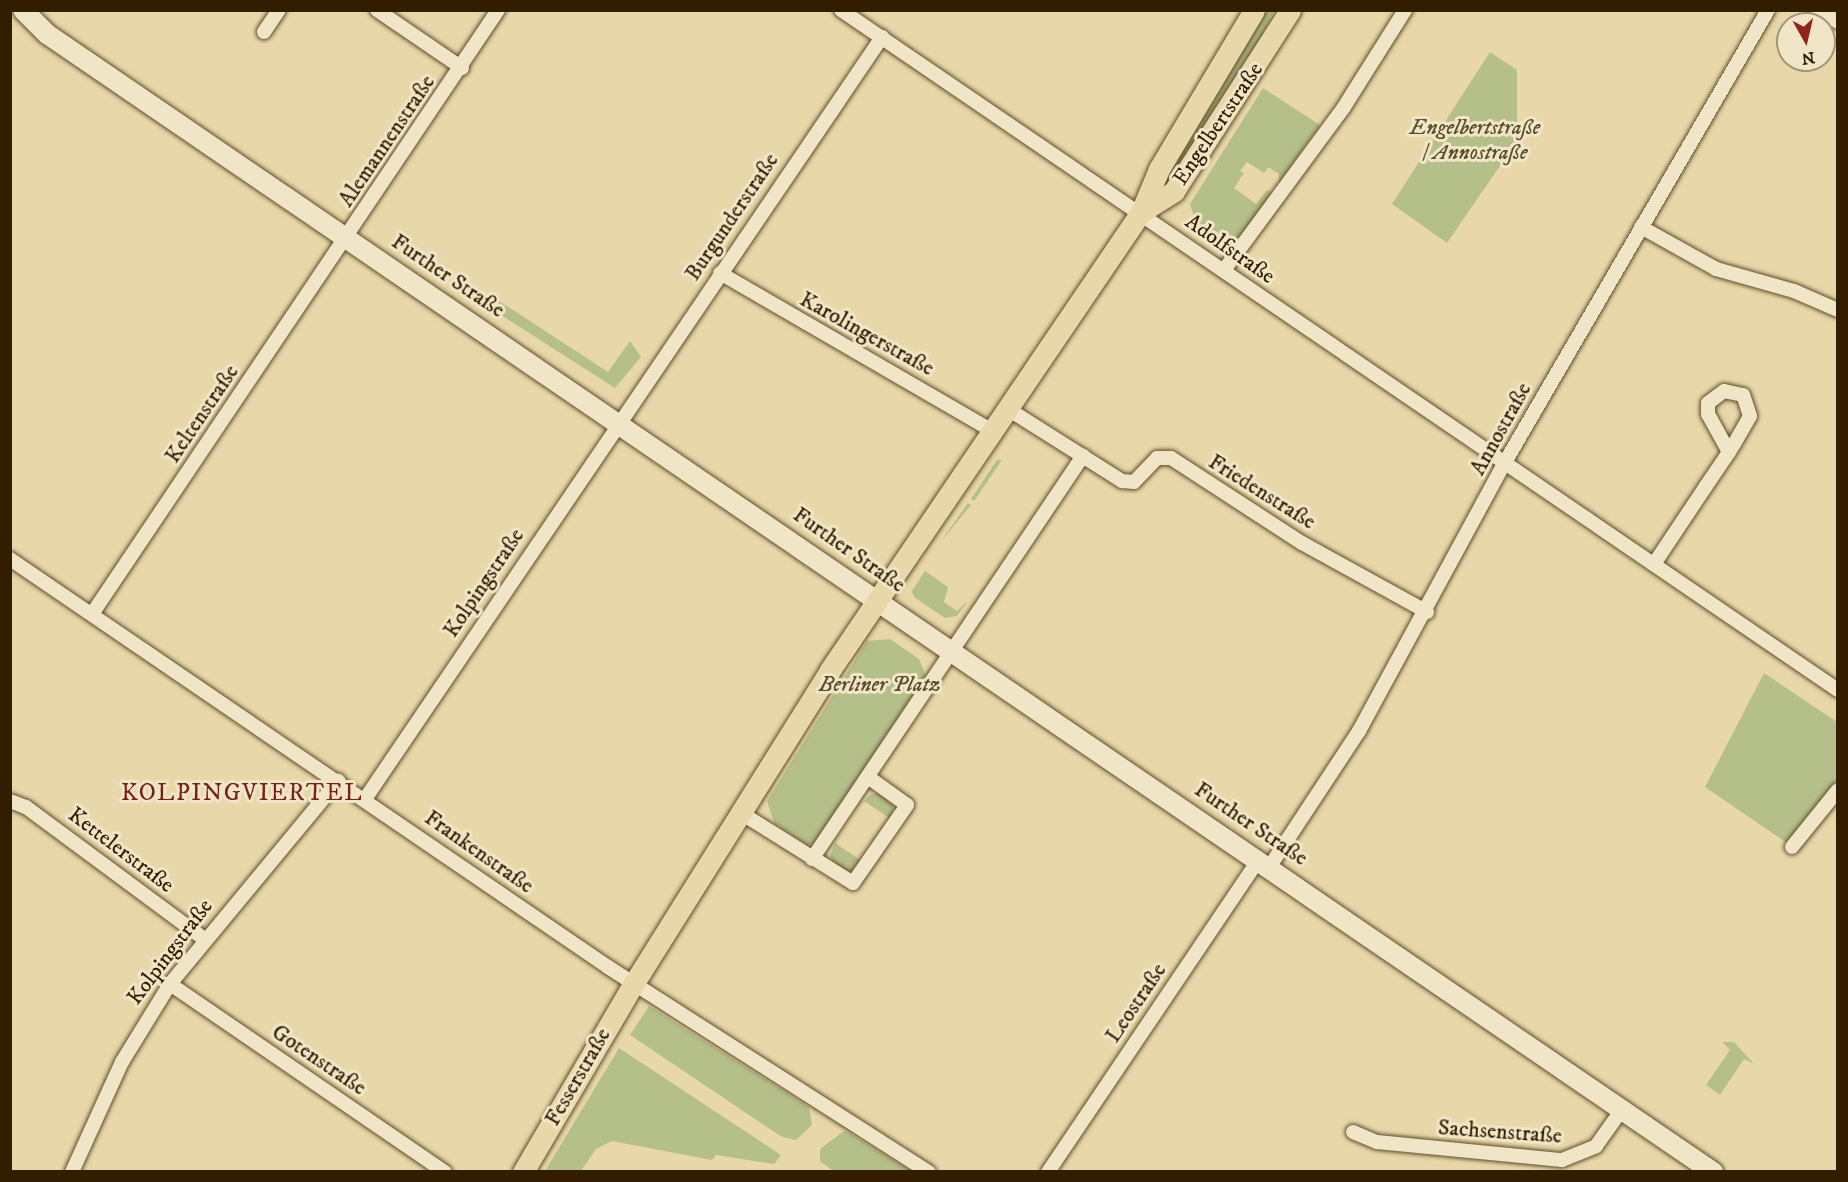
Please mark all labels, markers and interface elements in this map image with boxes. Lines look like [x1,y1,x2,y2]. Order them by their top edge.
north arrow [1776,12,1836,72]
text: N [1800,47,1816,69]
street label: Engelbertstraße [1167,58,1269,190]
street label: Alemannenstraße [333,70,441,212]
park label: Engelbertstraße / Annostraße [1410,114,1540,166]
street label: Burgunderstraße [680,148,784,286]
street label: Adolfstraße [1180,208,1280,290]
street label: Further Straße [386,229,510,323]
street label: Karolingerstraße [795,286,939,382]
street label: Keltenstraße [160,360,244,468]
street label: Annostraße [1465,378,1537,480]
street label: Friedenstraße [1204,449,1320,535]
street label: Further Straße [788,502,910,598]
street label: Kolpingstraße [438,524,530,642]
park label: Berliner Platz [819,672,941,698]
street label: Further Straße [1189,777,1313,871]
district label: KOLPINGVIERTEL [121,780,363,808]
street label: Kettelerstraße [63,802,179,898]
street label: Frankenstraße [419,805,539,899]
street label: Kolpingstraße [122,894,218,1010]
street label: Leostraße [1100,958,1172,1048]
street label: Gotenstraße [267,1019,371,1101]
street label: Fesserstraße [539,1023,617,1131]
street label: Sachsenstraße [1437,1115,1563,1149]

